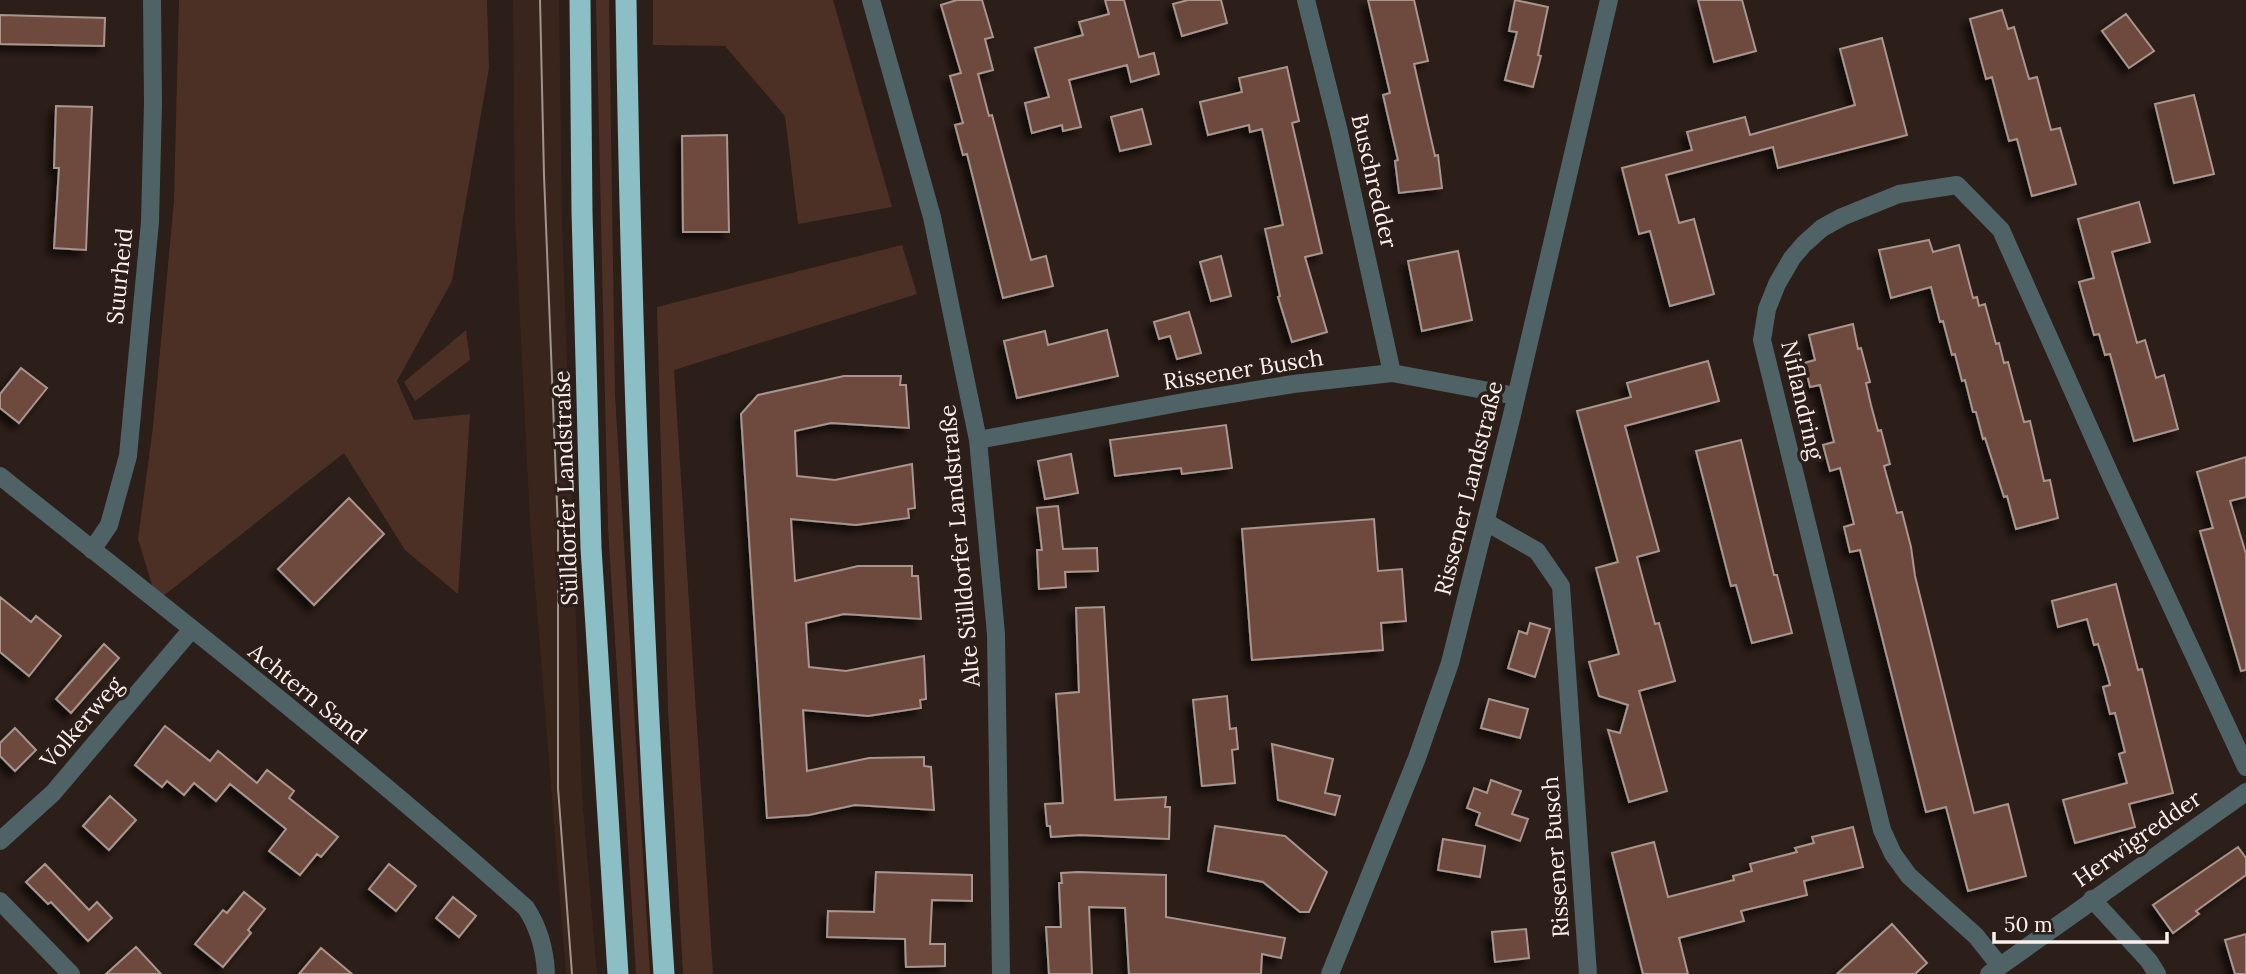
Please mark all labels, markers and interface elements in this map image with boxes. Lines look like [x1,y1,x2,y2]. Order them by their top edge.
street label: Buschredder [1346,111,1405,251]
street label: Suurheid [100,226,138,326]
street label: Niflandring [1775,338,1831,464]
street label: Rissener Busch [1161,342,1325,396]
street label: Sülldorfer Landstraße [546,370,584,606]
street label: Rissener Landstraße [1427,378,1509,598]
street label: Alte Sülldorfer Landstraße [932,404,986,689]
street label: Achtern Sand [242,636,373,750]
street label: Volkerweg [33,669,129,775]
street label: Rissener Busch [1535,775,1575,939]
street label: Herwigredder [2067,783,2207,893]
scale bar [1994,900,2167,944]
text: 50 m [2004,911,2053,938]

